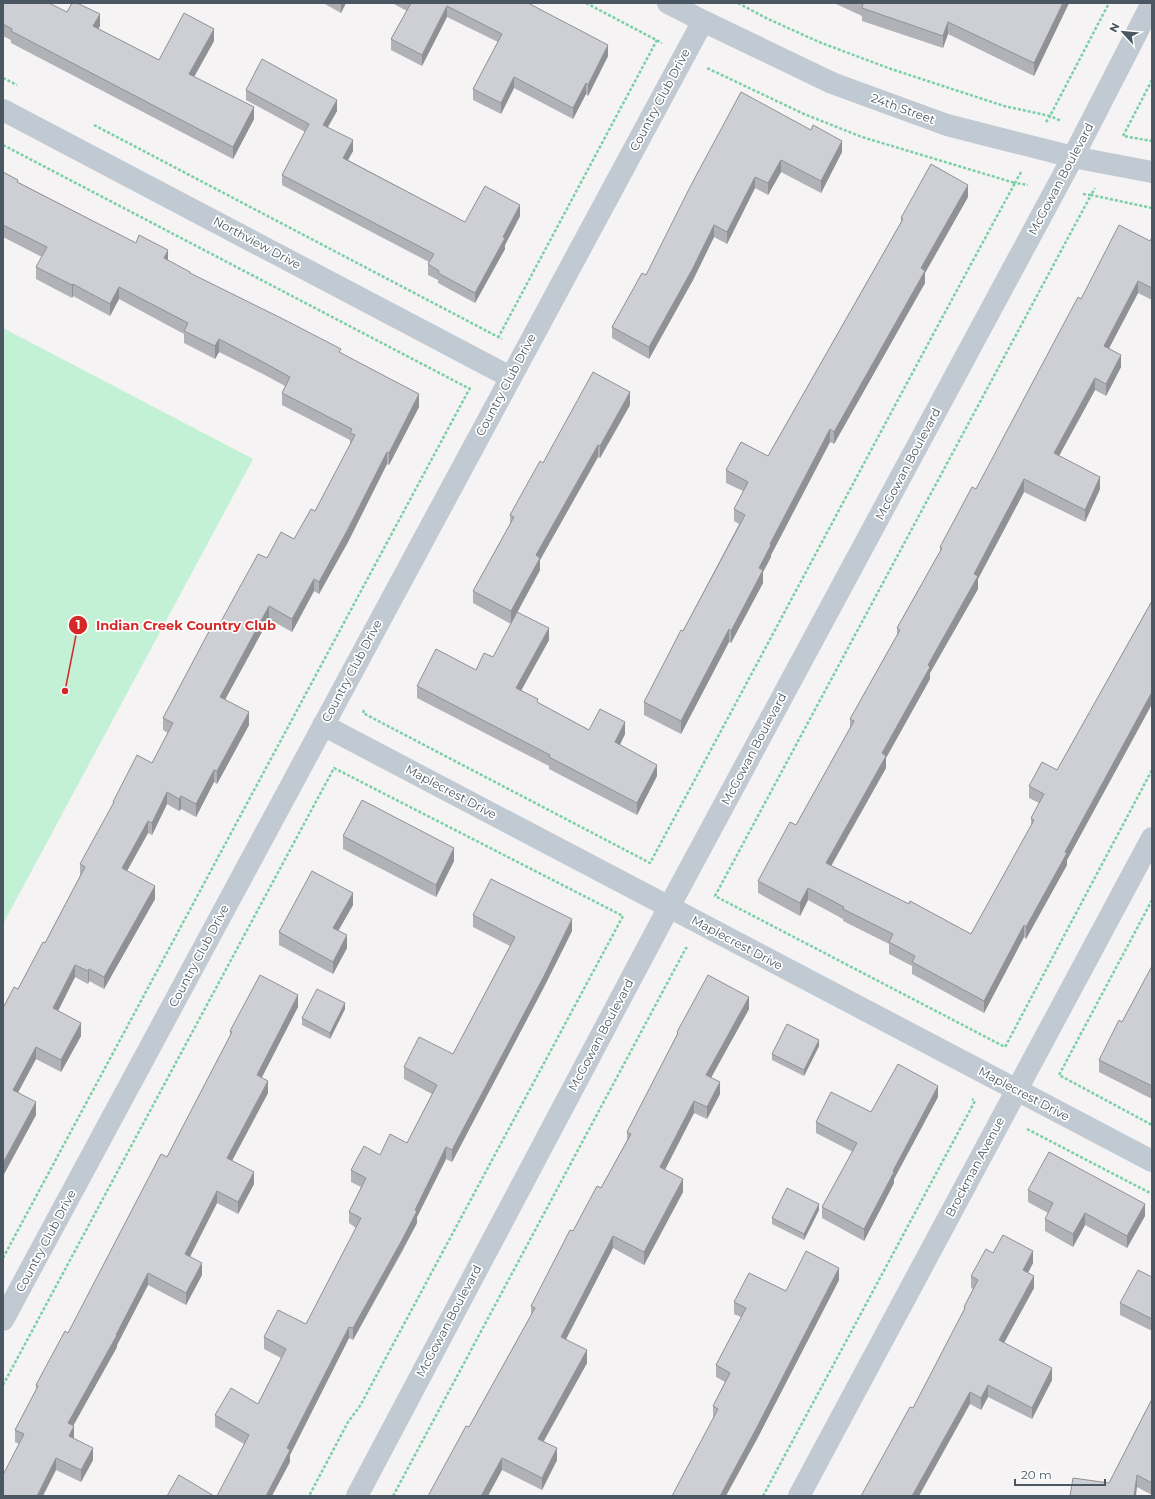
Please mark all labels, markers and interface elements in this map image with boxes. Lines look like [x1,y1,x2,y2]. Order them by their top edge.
north arrow [1103,12,1143,52]
text: N [1106,20,1122,35]
street label: Country Club Drive [626,46,693,153]
street label: 24th Street [869,90,937,127]
street label: McGowan Boulevard [1025,120,1096,237]
street label: Northview Drive [211,213,304,272]
street label: Country Club Drive [472,331,539,438]
street label: McGowan Boulevard [872,405,943,522]
callout: Indian Creek Country Club [68,613,284,638]
text: 1 [76,617,80,632]
text: Indian Creek Country Club [96,617,276,633]
street label: Country Club Drive [318,617,385,724]
street label: McGowan Boulevard [718,690,789,807]
street label: Maplecrest Drive [403,761,499,822]
street label: Country Club Drive [165,902,232,1009]
street label: Maplecrest Drive [689,912,785,973]
street label: McGowan Boulevard [565,976,636,1093]
street label: Maplecrest Drive [976,1063,1072,1124]
street label: Brockman Avenue [942,1114,1007,1219]
street label: Country Club Drive [12,1187,79,1294]
street label: McGowan Boulevard [413,1262,484,1379]
scale bar [1015,1461,1105,1487]
text: 20 m [1021,1467,1052,1482]

